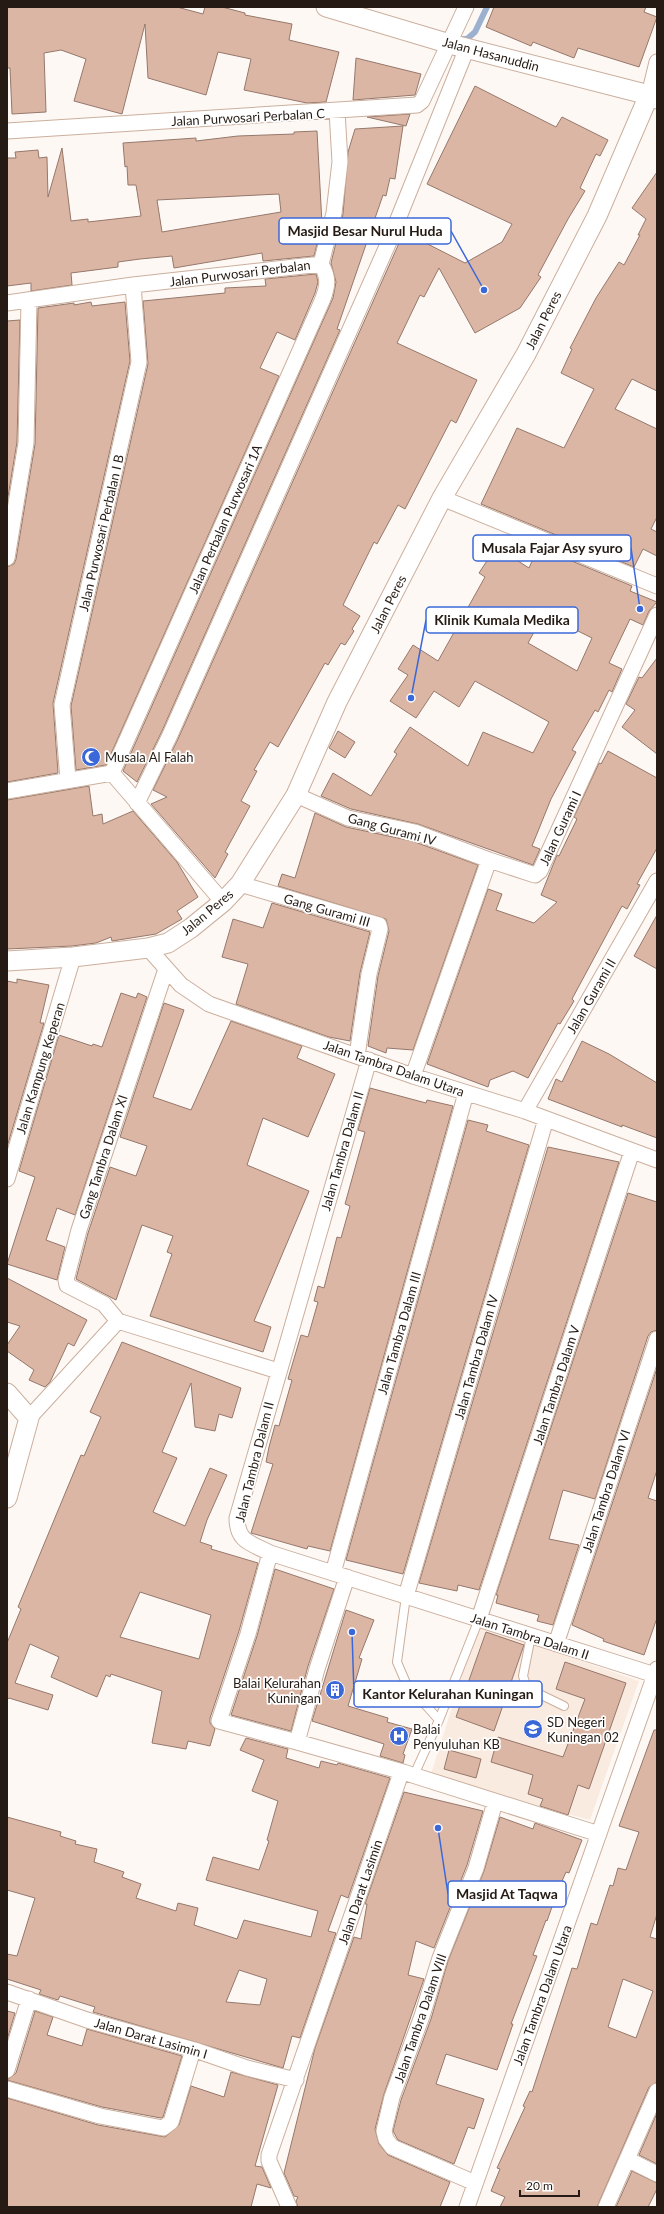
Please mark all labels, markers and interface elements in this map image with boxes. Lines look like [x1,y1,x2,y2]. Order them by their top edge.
street label: Jalan Hasanuddin [441,33,541,75]
street label: Jalan Purwosari Perbalan C [171,105,326,129]
callout: Masjid Besar Nurul Huda [279,218,451,244]
text: Masjid Besar Nurul Huda [287,222,443,239]
street label: Jalan Purwosari Perbalan [169,256,311,290]
street label: Jalan Peres [522,288,565,352]
street label: Jalan Perbalan Purwosari 1A [185,442,265,596]
street label: Jalan Purwosari Perbalan I B [75,453,127,613]
callout: Musala Fajar Asy syuro [473,535,631,561]
text: Musala Fajar Asy syuro [481,539,623,556]
street label: Jalan Peres [367,572,410,636]
callout: Klinik Kumala Medika [426,607,578,633]
text: Klinik Kumala Medika [434,611,570,628]
mosque icon: Musala Al Falah [80,746,102,768]
place label: Musala Al Falah [105,749,194,765]
street label: Jalan Gurami I [536,788,584,868]
street label: Gang Gurami IV [346,810,438,848]
street label: Jalan Peres [178,885,237,938]
street label: Gang Gurami III [282,890,372,930]
street label: Jalan Gurami II [563,956,619,1036]
street label: Jalan Kampung Keperan [12,1000,68,1136]
street label: Jalan Tambra Dalam Utara [322,1036,466,1100]
street label: Jalan Tambra Dalam II [317,1089,367,1213]
street label: Gang Tambra Dalam XI [75,1093,131,1221]
street label: Jalan Tambra Dalam III [374,1270,424,1396]
street label: Jalan Tambra Dalam IV [451,1293,501,1421]
street label: Jalan Tambra Dalam V [529,1323,583,1447]
street label: Jalan Tambra Dalam II [231,1400,277,1524]
street label: Jalan Tambra Dalam VI [579,1428,633,1554]
street label: Jalan Tambra Dalam II [469,1609,591,1663]
place label: Balai Kelurahan Kuningan [233,1675,321,1706]
building icon: Balai Kelurahan Kuningan [324,1679,346,1701]
callout: Kantor Kelurahan Kuningan [354,1681,542,1707]
text: Kantor Kelurahan Kuningan [362,1685,534,1702]
place label: SD Negeri Kuningan 02 [547,1714,619,1745]
school or university icon: SD Negeri Kuningan 02 [522,1718,544,1740]
place label: Balai Penyuluhan KB [413,1721,500,1752]
hospital icon: Balai Penyuluhan KB [388,1725,410,1747]
street label: Jalan Darat Lasimin [335,1837,385,1947]
callout: Masjid At Taqwa [448,1881,566,1907]
text: Masjid At Taqwa [456,1885,558,1902]
street label: Jalan Tambra Dalam Utara [509,1923,575,2067]
street label: Jalan Tambra Dalam VIII [390,1951,450,2085]
street label: Jalan Darat Lasimin I [93,2014,209,2062]
scale bar [520,2172,579,2198]
text: 20 m [526,2178,553,2193]

